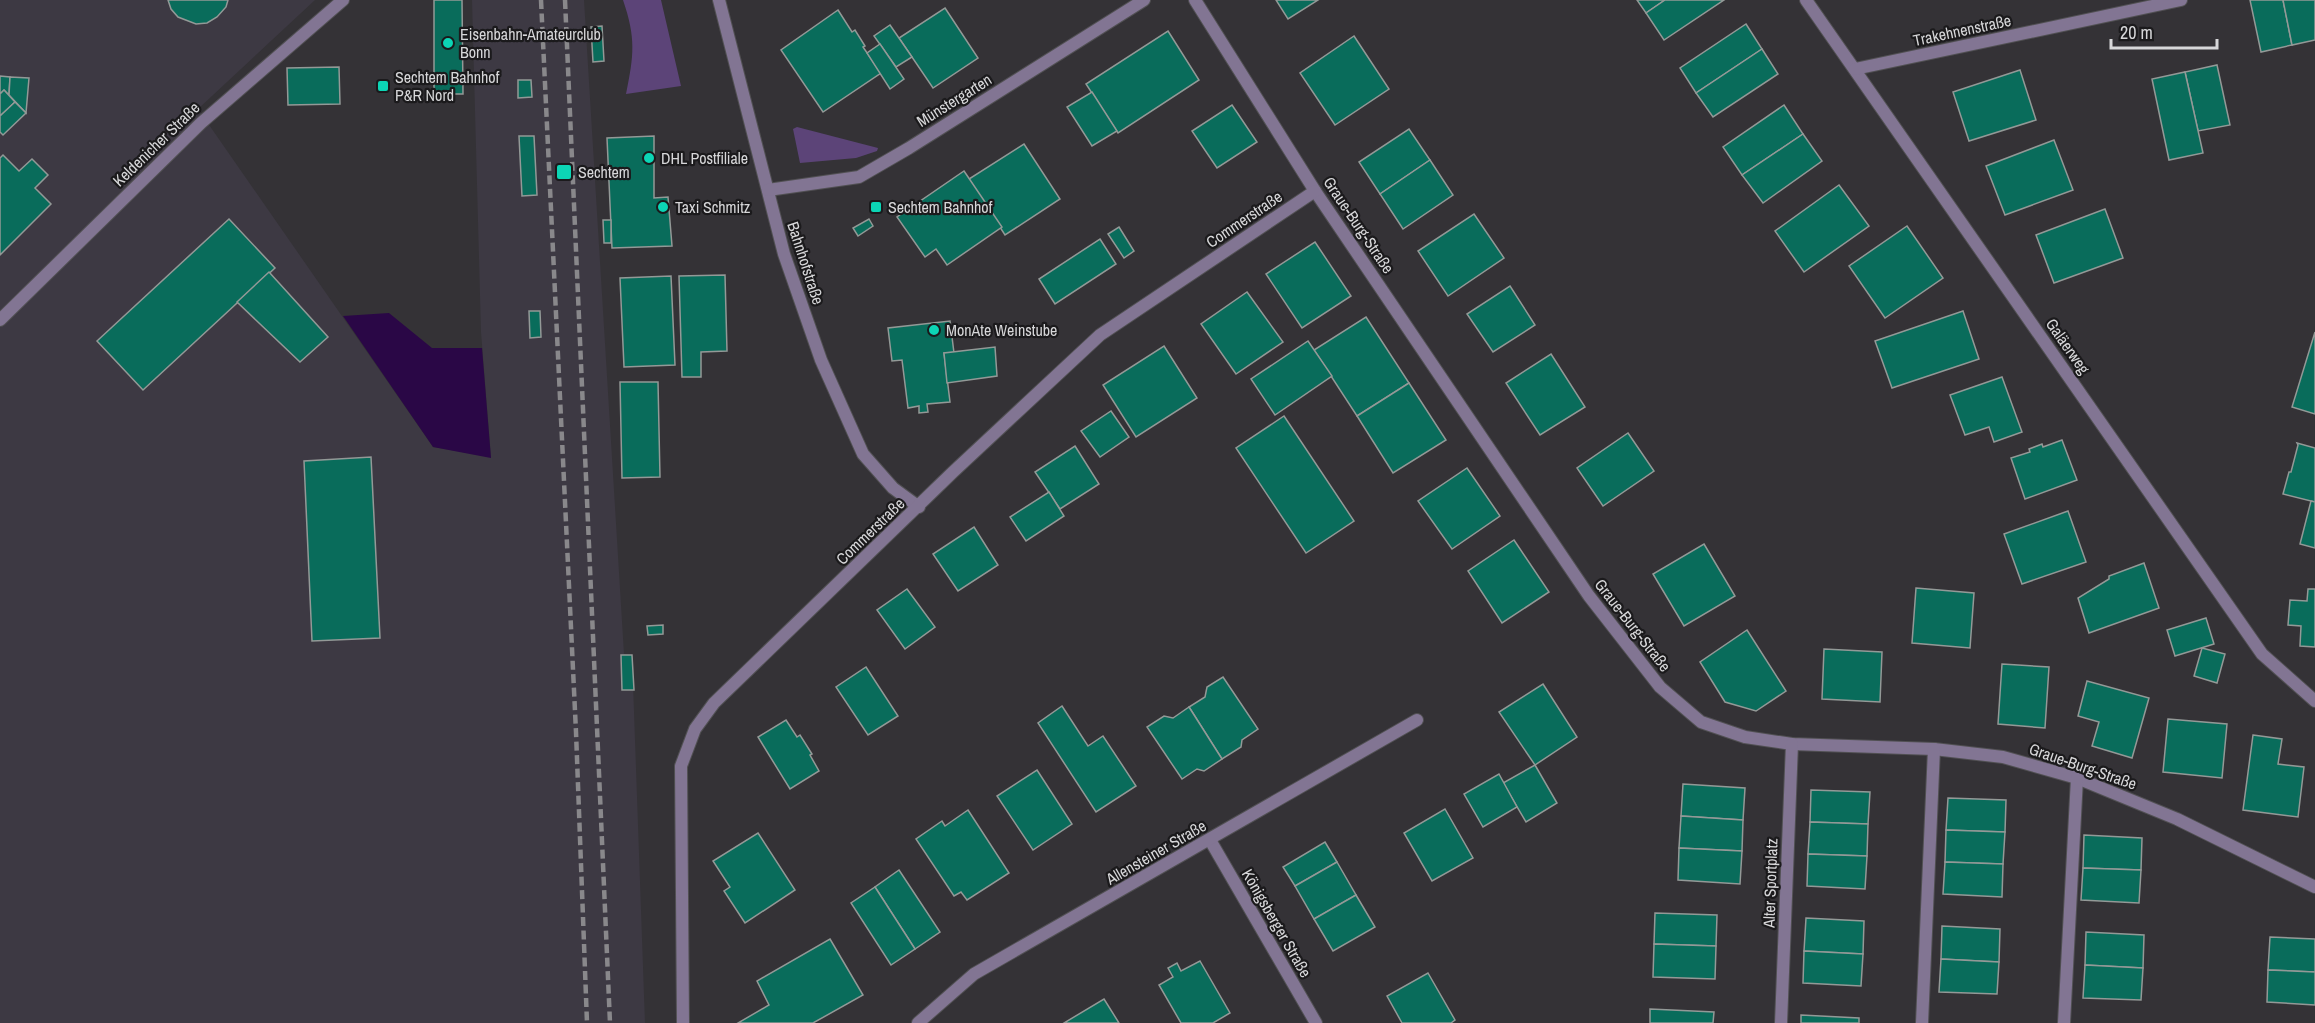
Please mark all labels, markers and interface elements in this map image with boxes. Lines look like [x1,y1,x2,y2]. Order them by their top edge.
street label: Trakehnenstraße [1911,9,2013,51]
scale bar [2111,12,2218,50]
text: 20 m [2120,20,2153,45]
place label: Eisenbahn-Amateurclub Bonn [460,23,601,63]
marker: Eisenbahn-Amateurclub Bonn [441,36,455,50]
place label: Sechtem Bahnhof P&R Nord [395,66,500,106]
street label: Münstergarten [912,68,996,132]
marker: Sechtem Bahnhof P&R Nord [376,79,390,93]
street label: Keldenicher Straße [108,97,204,191]
place label: DHL Postfiliale [661,147,748,169]
marker: DHL Postfiliale [642,151,656,165]
place label: Sechtem [578,161,630,183]
marker: Sechtem [555,163,573,181]
street label: Graue-Burg-Straße [1318,172,1400,278]
street label: Commerstraße [1202,185,1286,253]
place label: Taxi Schmitz [675,196,751,218]
place label: Sechtem Bahnhof [888,196,993,218]
marker: Taxi Schmitz [656,200,670,214]
marker: Sechtem Bahnhof [869,200,883,214]
street label: Bahnhofstraße [782,219,830,307]
street label: Galäerweg [2041,314,2096,379]
place label: MonAte Weinstube [946,319,1057,341]
marker: MonAte Weinstube [927,323,941,337]
street label: Commerstraße [831,493,909,569]
street label: Graue-Burg-Straße [1590,574,1676,676]
street label: Graue-Burg-Straße [2026,737,2140,795]
street label: Allensteiner Straße [1101,814,1210,890]
street label: Alter Sportplatz [1757,837,1783,929]
street label: Königsberger Straße [1237,865,1317,981]

